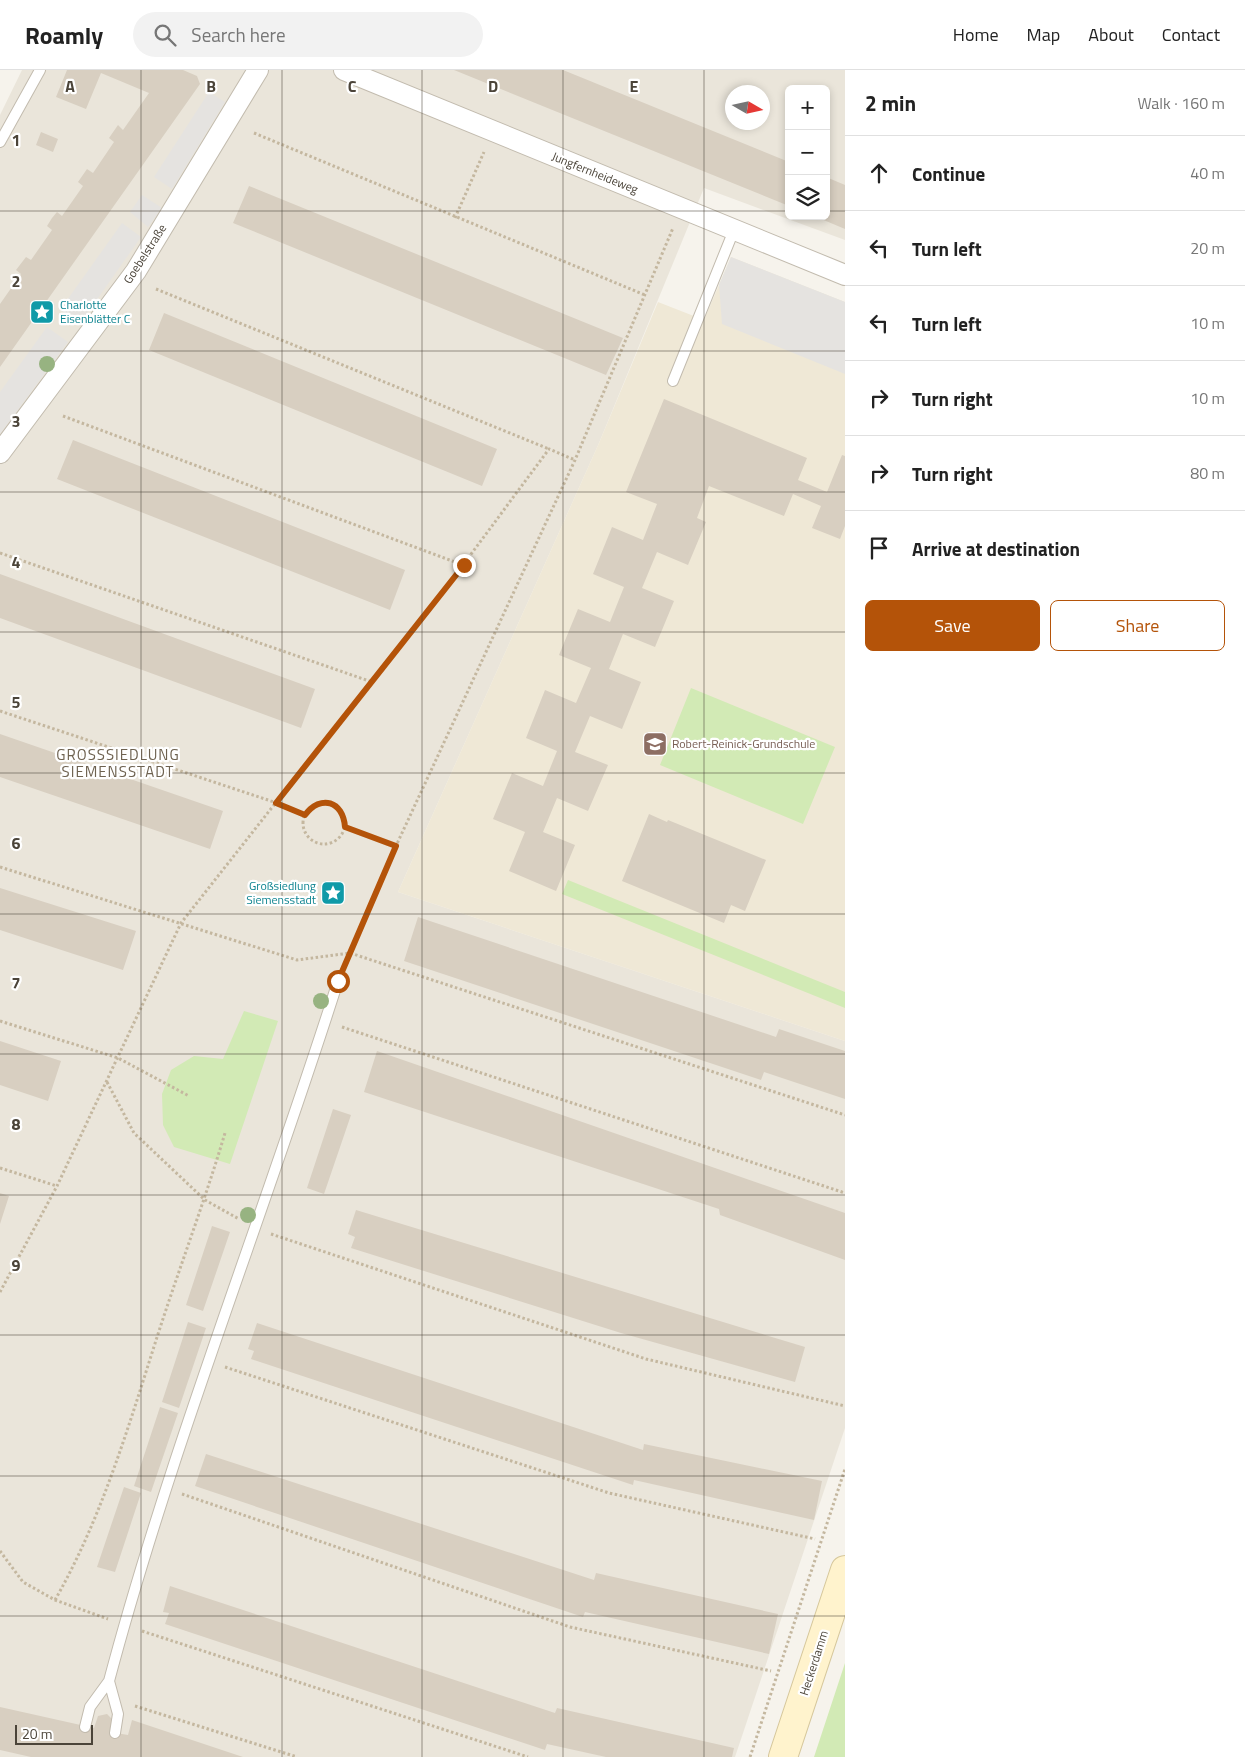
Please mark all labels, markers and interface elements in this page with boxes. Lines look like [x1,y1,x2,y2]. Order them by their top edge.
search box [133,12,483,57]
text: Roamly [25,17,103,53]
text: Search here [191,20,286,49]
icon: search [151,21,179,49]
text: Home [953,21,999,48]
text: Map [1027,21,1060,48]
text: About [1088,21,1134,48]
text: Contact [1162,21,1220,48]
text: A [65,74,75,98]
text: B [206,74,216,98]
text: C [348,74,357,98]
text: D [488,74,498,98]
text: E [630,74,639,98]
north arrow [725,85,770,130]
map controls [785,85,830,220]
button: + [785,85,830,130]
text: 2 min [865,87,916,119]
text: Walk · 160 m [1137,91,1225,115]
text: 1 [12,128,20,152]
button: − [785,130,830,175]
street label: Jungfernheideweg [549,147,641,199]
icon: ahead [865,159,893,187]
text: Continue [912,159,985,188]
text: 40 m [1190,161,1225,185]
button: layers [785,175,830,220]
street label: Goebelstraße [118,220,171,287]
icon: left [865,234,893,262]
text: Turn left [912,234,982,263]
text: 20 m [1190,236,1225,260]
text: 2 [12,269,20,293]
place label: Charlotte Eisenblätter C [60,295,131,328]
place icon: Charlotte Eisenblätter C [29,299,55,325]
icon: left [865,309,893,337]
text: Turn left [912,309,982,338]
text: 10 m [1190,311,1225,335]
icon: right [865,384,893,412]
text: Turn right [912,384,993,413]
text: 10 m [1190,386,1225,410]
text: 3 [12,409,20,433]
icon: right [865,459,893,487]
text: Turn right [912,459,993,488]
text: 80 m [1190,461,1225,485]
icon: arrive [865,534,893,562]
text: Arrive at destination [912,534,1080,563]
text: 4 [12,550,21,574]
route end [453,554,476,577]
button: Save [865,600,1040,651]
button: Share [1050,600,1225,651]
text: 5 [12,690,21,714]
school or university icon: Robert-Reinick-Grundschule [642,731,668,757]
place label: Robert-Reinick-Grundschule [672,734,815,753]
district label: GROSSSIEDLUNG SIEMENSSTADT [56,743,180,783]
text: 6 [12,831,21,855]
place label: Großsiedlung Siemensstadt [246,876,317,909]
place icon: Großsiedlung Siemensstadt [320,880,346,906]
route start [327,970,350,993]
text: 7 [12,971,20,995]
text: 8 [12,1112,21,1136]
text: 9 [12,1253,21,1277]
street label: Heckerdamm [794,1628,833,1698]
scale bar [15,1722,92,1745]
text: 20 m [22,1723,52,1744]

